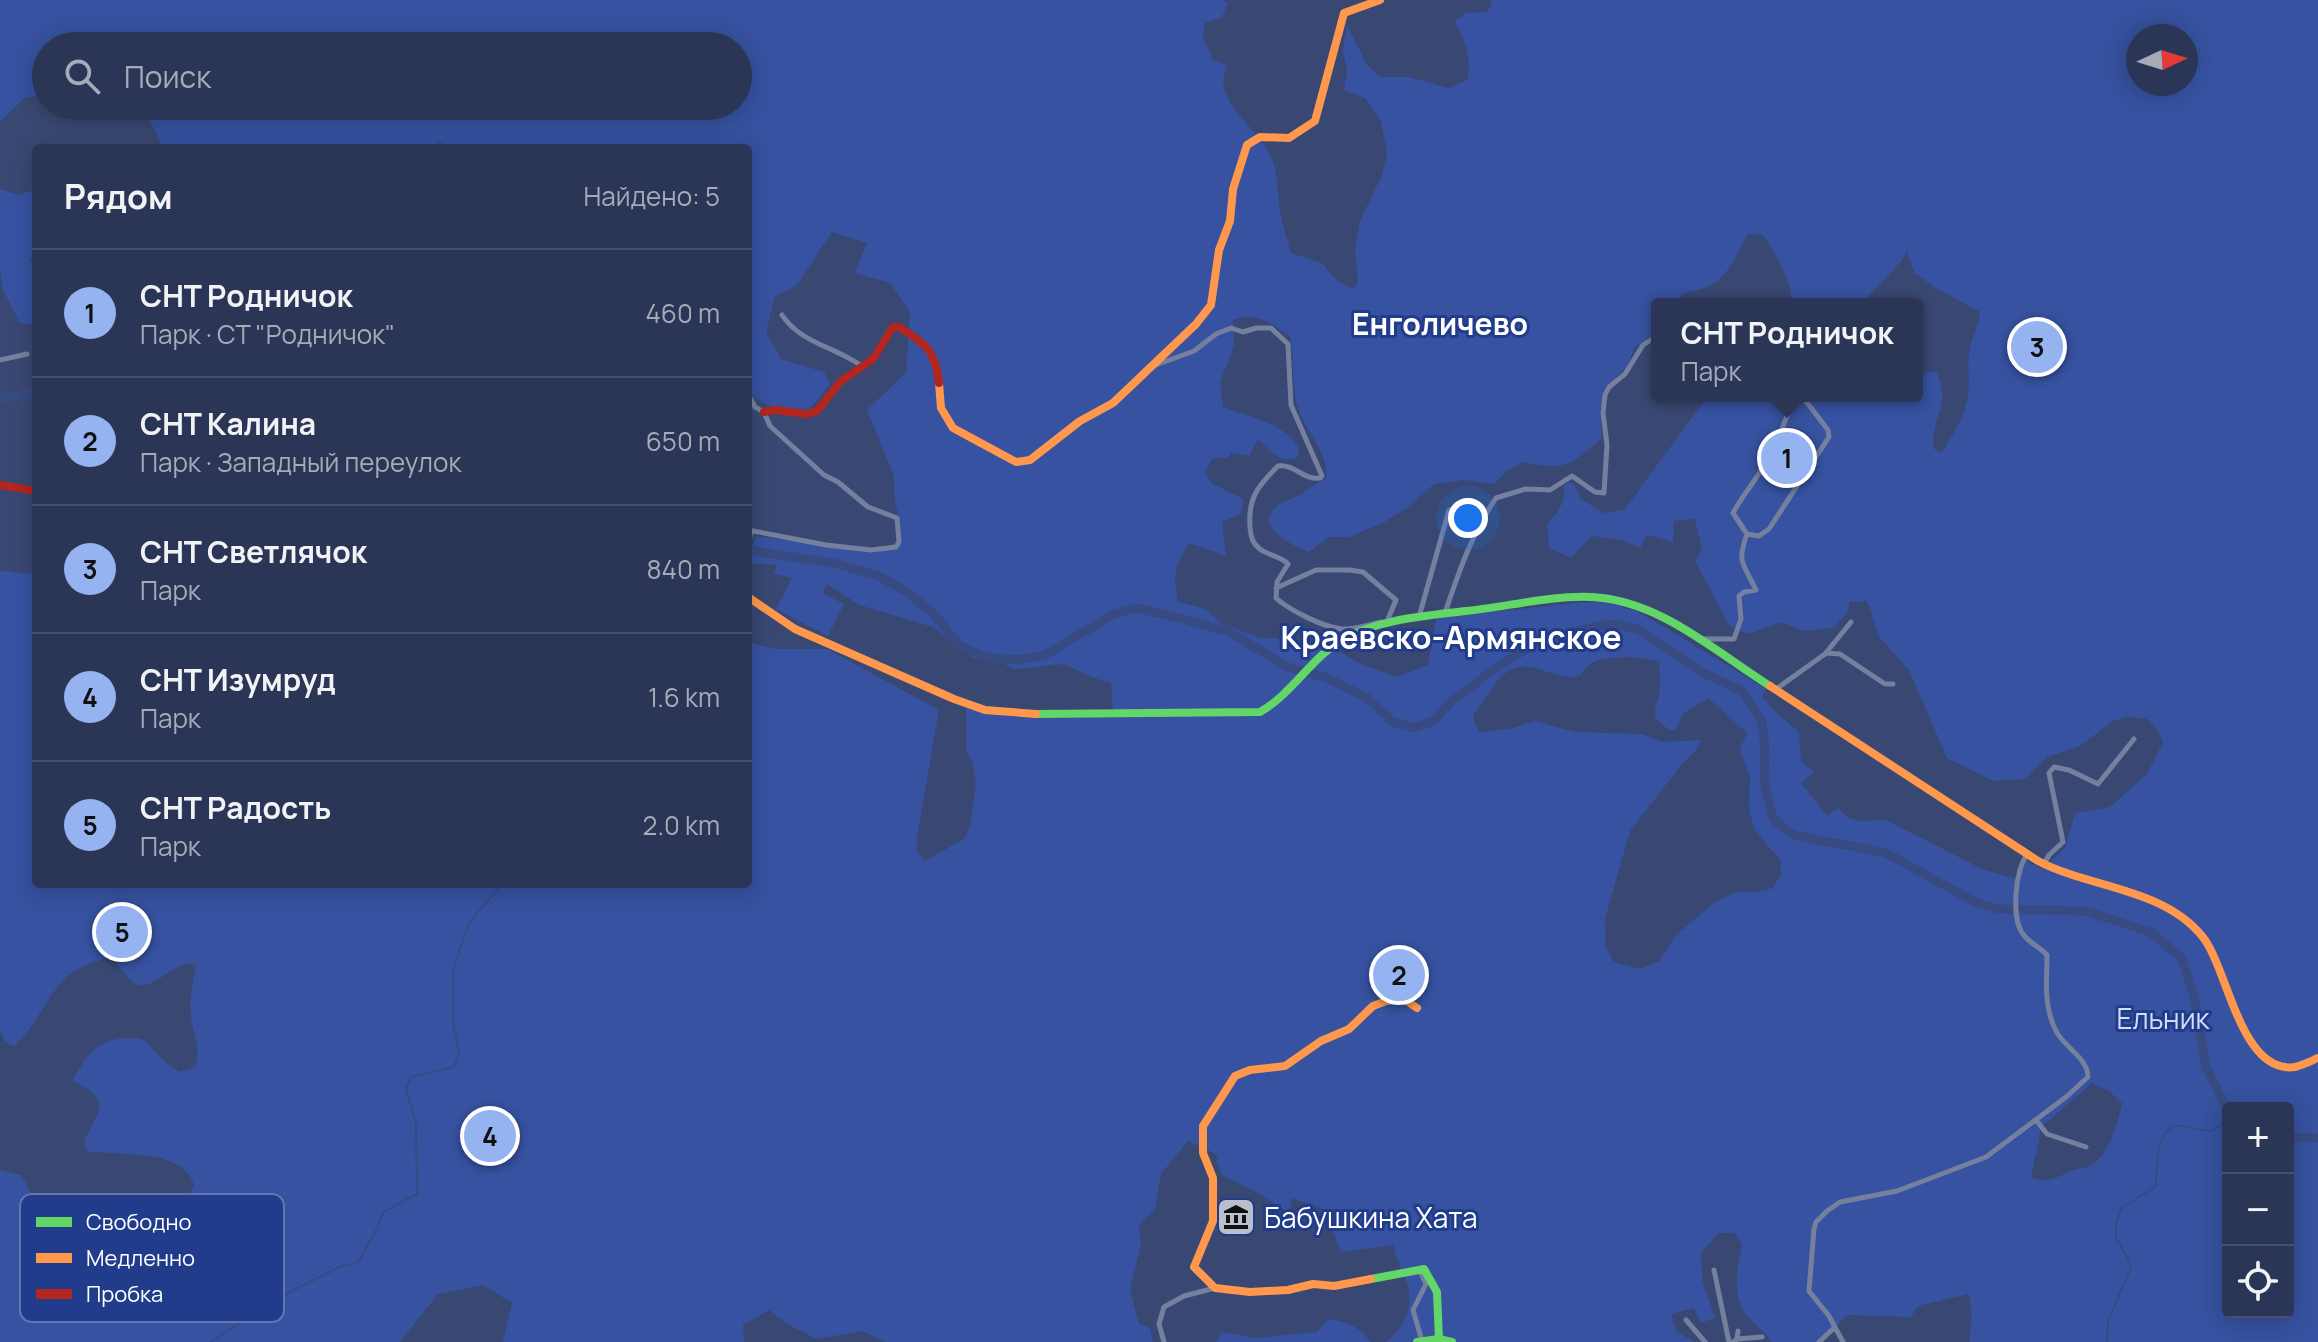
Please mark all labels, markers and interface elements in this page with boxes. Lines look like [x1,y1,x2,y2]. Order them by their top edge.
north arrow [2126,24,2198,96]
search box [32,32,752,120]
icon: search [60,54,104,98]
text: Поиск [124,56,211,97]
text: Рядом [64,173,173,219]
text: Найдено: 5 [583,178,720,214]
text: СНТ Родничок [140,275,353,316]
text: 1 [84,295,96,331]
text: 460 m [645,295,720,331]
popup [1651,298,1923,402]
district label: Енголичево [1352,303,1528,344]
text: СНТ Родничок [1681,312,1893,353]
text: Парк · СТ "Родничок" [140,316,395,352]
pin: 3 [2011,317,2063,377]
text: Парк [1681,353,1741,389]
text: СНТ Калина [140,403,316,444]
text: 2 [82,423,98,459]
text: 650 m [646,423,720,459]
pin: 1 [1761,428,1813,488]
text: Парк · Западный переулок [140,444,461,480]
your location [1448,498,1488,538]
text: СНТ Светлячок [140,531,367,572]
text: 3 [82,551,98,587]
text: 840 m [646,551,720,587]
text: Парк [140,572,201,608]
district label: Краевско-Армянское [1280,615,1622,659]
text: СНТ Изумруд [140,659,336,700]
text: 4 [82,679,98,715]
text: 1.6 km [648,679,720,715]
text: Парк [140,700,201,736]
text: СНТ Радость [140,787,331,828]
text: 5 [82,807,98,843]
text: 2.0 km [643,807,720,843]
text: Парк [140,828,201,864]
pin: 5 [96,902,148,962]
pin: 2 [1373,945,1425,1005]
park label: Ельник [2117,999,2211,1037]
map controls [2222,1102,2294,1318]
button: + [2222,1102,2294,1174]
pin: 4 [464,1106,516,1166]
button: − [2222,1174,2294,1246]
legend [20,1194,284,1322]
museum icon: Бабушкина Хата [1215,1196,1257,1238]
place label: Бабушкина Хата [1264,1198,1477,1236]
text: Свободно [86,1207,192,1237]
text: Медленно [86,1243,195,1273]
button: locate [2222,1246,2294,1318]
text: Пробка [86,1279,163,1309]

